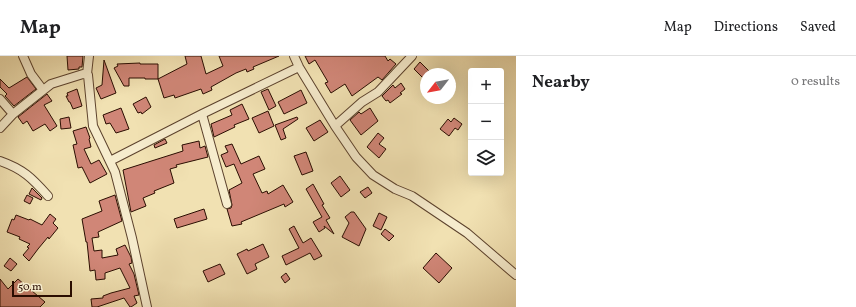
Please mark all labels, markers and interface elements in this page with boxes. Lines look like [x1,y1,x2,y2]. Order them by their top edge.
text: Map [20,15,61,41]
text: Map [664,18,692,37]
text: Directions [714,18,778,37]
text: Saved [800,18,836,37]
north arrow [420,68,456,104]
map controls [468,68,504,176]
button: + [468,68,504,104]
text: Nearby [532,71,590,94]
text: 0 results [791,73,840,91]
button: − [468,104,504,140]
button: layers [468,140,504,176]
scale bar [12,279,72,298]
text: 50 m [18,280,42,295]

